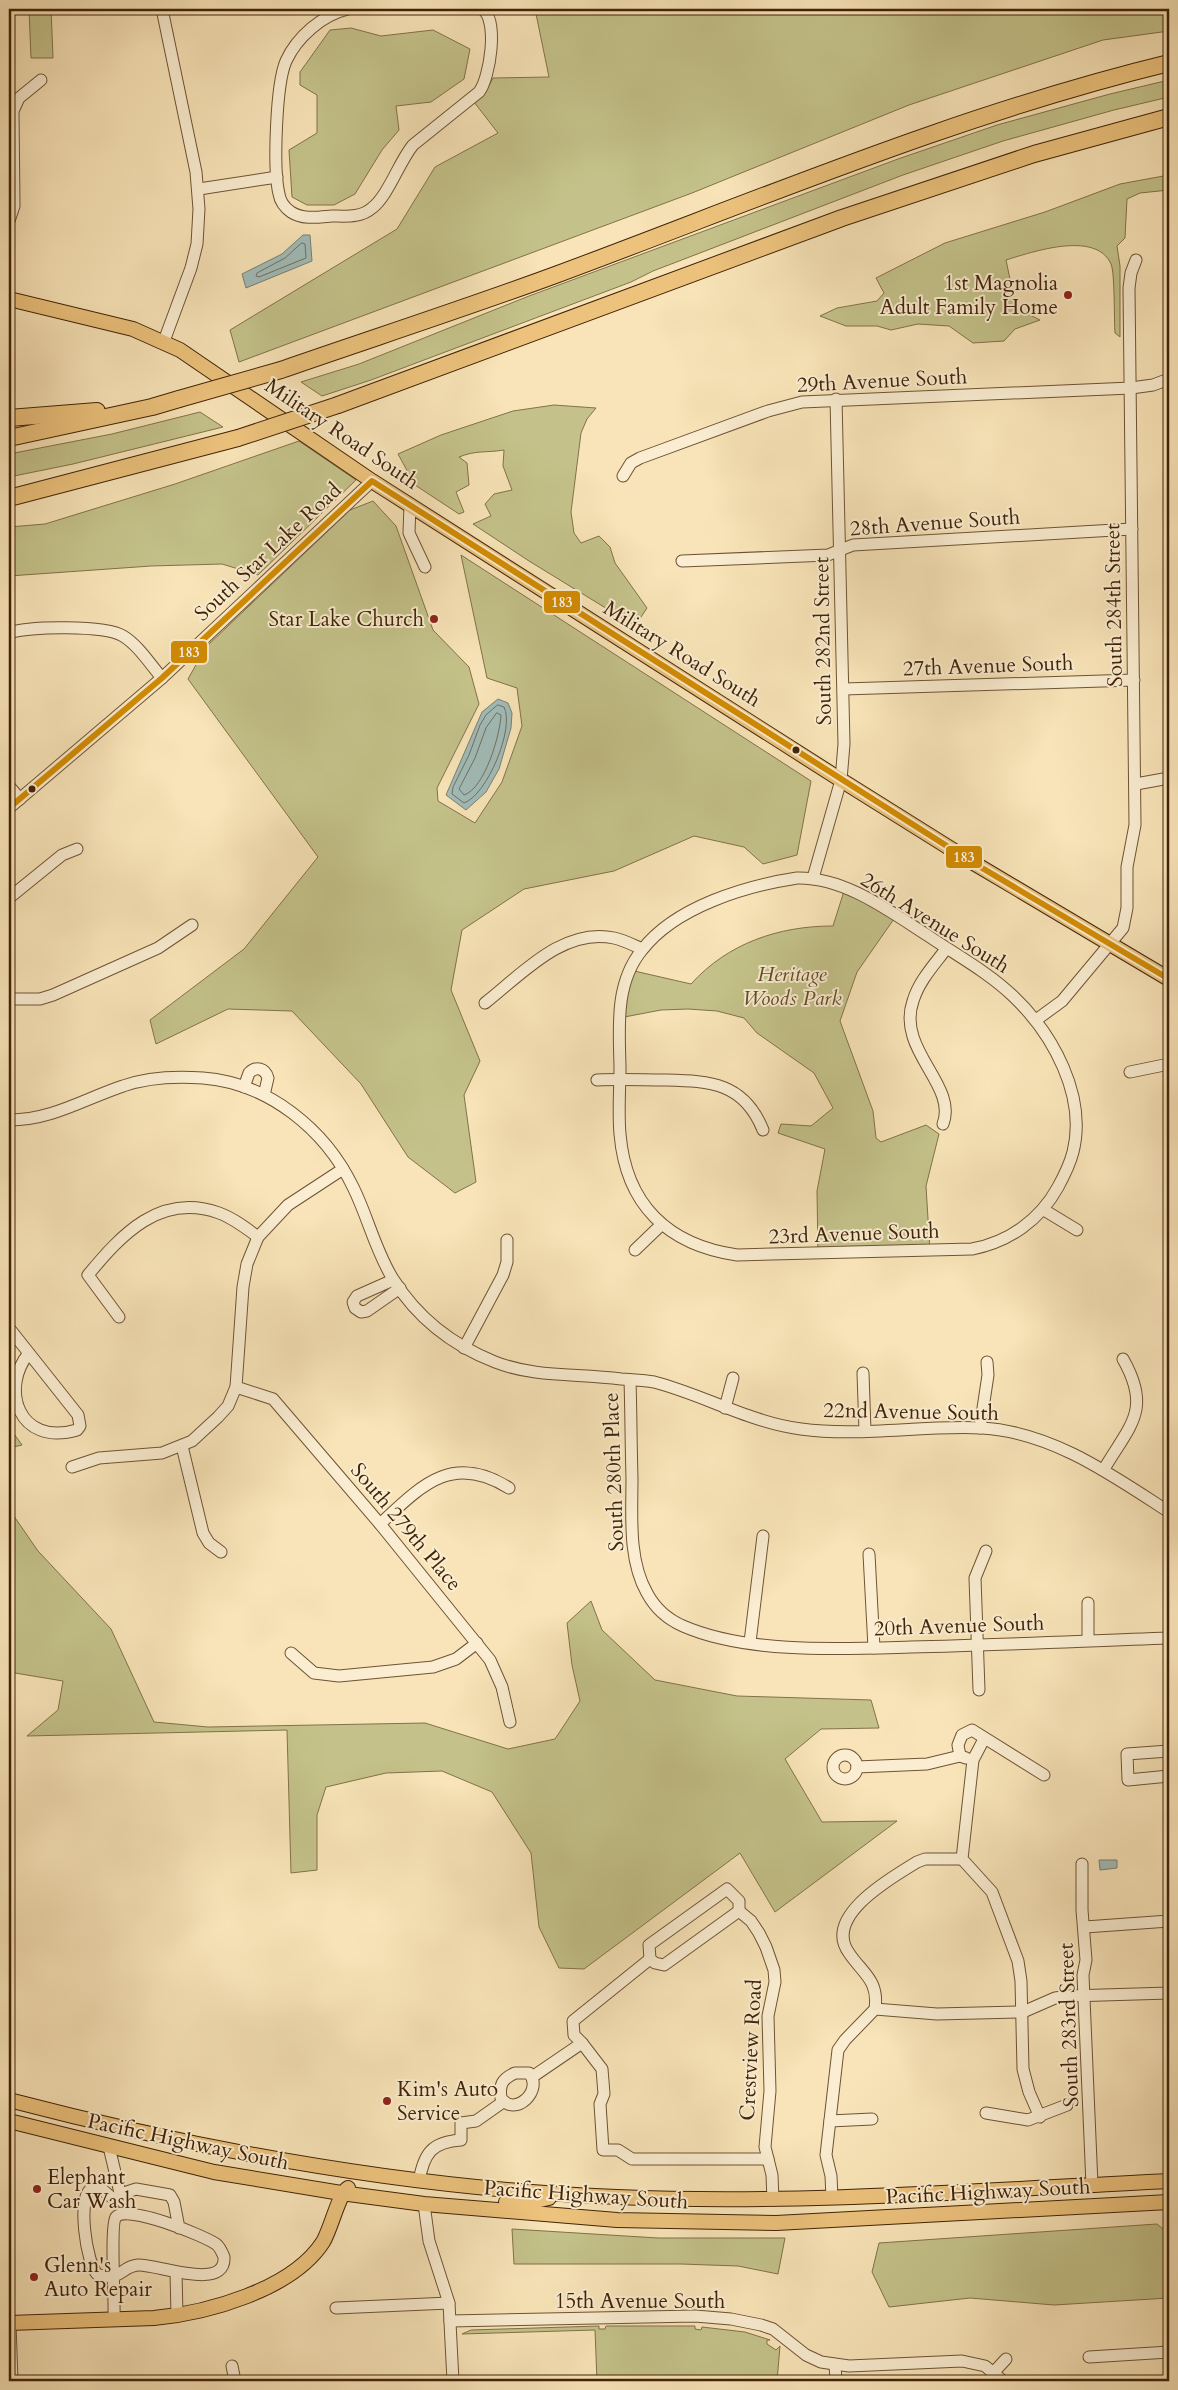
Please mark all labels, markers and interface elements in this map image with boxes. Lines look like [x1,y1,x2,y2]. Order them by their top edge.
place label: 1st Magnolia Adult Family Home [880,269,1058,322]
marker: 1st Magnolia Adult Family Home [1062,289,1074,301]
street label: 29th Avenue South [796,362,968,400]
street label: Military Road South [259,372,425,497]
street label: South Star Lake Road [188,476,348,628]
street label: 28th Avenue South [849,503,1022,543]
street label: South 284th Street [1098,523,1130,687]
street label: South 282nd Street [807,556,839,726]
line badge: 183 [543,590,581,614]
text: 183 [551,593,573,612]
street label: Military Road South [598,594,767,714]
place label: Star Lake Church [268,605,424,634]
marker: Star Lake Church [428,613,440,625]
line badge: 183 [170,640,208,664]
text: 183 [178,643,200,662]
street label: 27th Avenue South [902,649,1074,683]
unlabelled marker [791,745,801,755]
unlabelled marker [27,784,37,794]
line badge: 183 [945,845,983,869]
text: 183 [953,848,975,867]
street label: 26th Avenue South [855,865,1015,981]
park label: Heritage Woods Park [742,960,842,1013]
street label: 23rd Avenue South [768,1217,941,1251]
street label: South 280th Place [597,1392,631,1552]
street label: 22nd Avenue South [823,1396,999,1428]
street label: South 279th Place [344,1457,468,1597]
street label: 20th Avenue South [873,1609,1045,1643]
street label: South 283rd Street [1052,1942,1086,2108]
street label: Crestview Road [733,1979,769,2121]
place label: Kim's Auto Service [397,2075,498,2128]
marker: Kim's Auto Service [381,2095,393,2107]
street label: Pacific Highway South [85,2107,292,2178]
place label: Elephant Car Wash [47,2163,137,2216]
street label: Pacific Highway South [885,2172,1092,2212]
street label: Pacific Highway South [483,2173,690,2217]
marker: Elephant Car Wash [31,2183,43,2195]
place label: Glenn's Auto Repair [44,2251,152,2304]
marker: Glenn's Auto Repair [28,2271,40,2283]
street label: 15th Avenue South [555,2287,726,2316]

